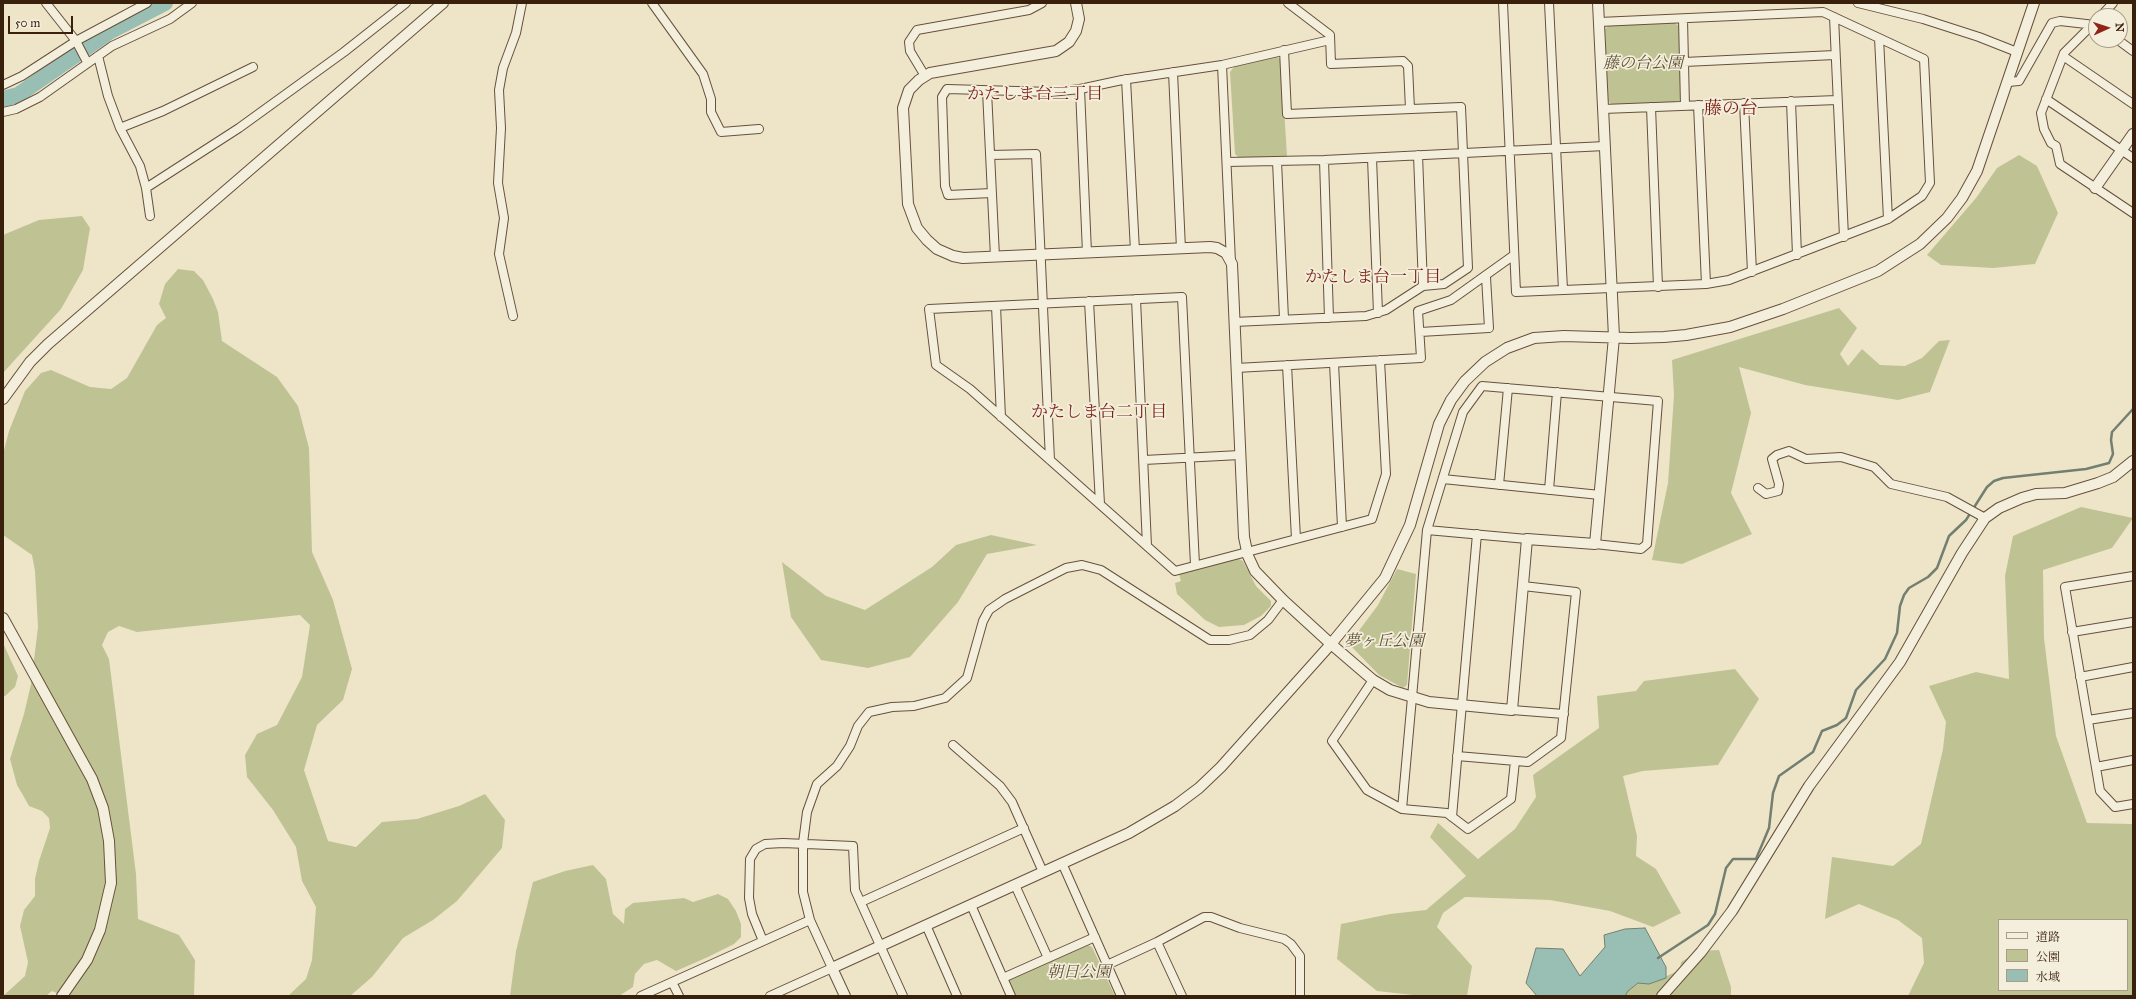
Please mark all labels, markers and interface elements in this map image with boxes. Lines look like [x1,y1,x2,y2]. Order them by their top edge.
scale bar [10,8,75,34]
north arrow [2088,8,2128,48]
text: 50 m [15,16,40,30]
text: N [2113,22,2126,32]
park label: 藤の台公園 [1603,54,1683,74]
district label: かたしま台三丁目 [967,85,1103,105]
district label: 藤の台 [1704,99,1758,121]
district label: かたしま台一丁目 [1305,268,1441,288]
district label: かたしま台二丁目 [1031,403,1167,423]
park label: 夢ヶ丘公園 [1344,632,1424,652]
legend [1998,919,2128,991]
text: 道路 [2036,930,2060,944]
text: 公園 [2036,950,2060,964]
park label: 朝日公園 [1047,963,1111,983]
text: 水域 [2036,970,2060,984]

